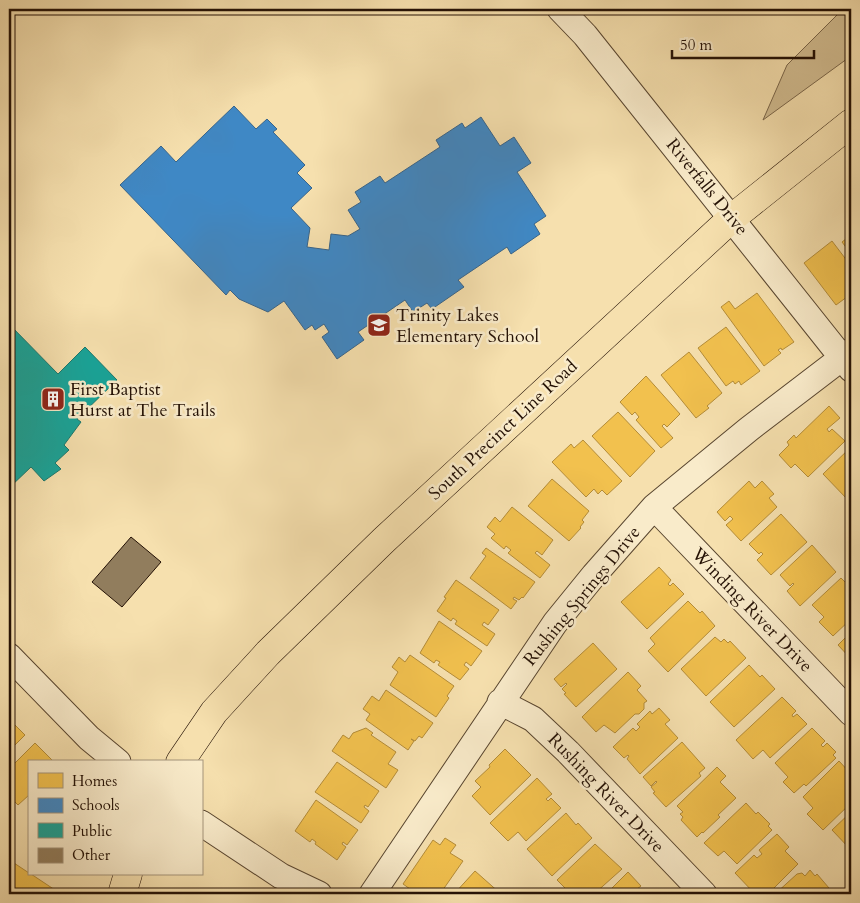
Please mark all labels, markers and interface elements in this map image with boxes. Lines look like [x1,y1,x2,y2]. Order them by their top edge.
scale bar [672,28,815,60]
text: 50 m [680,35,712,55]
street label: Riverfalls Drive [660,133,754,241]
place label: Trinity Lakes Elementary School [396,303,539,349]
school or university icon: Trinity Lakes Elementary School [366,312,392,338]
street label: South Precinct Line Road [423,354,583,506]
place label: First Baptist Hurst at The Trails [70,377,216,423]
building icon: First Baptist Hurst at The Trails [40,386,66,412]
street label: Rushing Springs Drive [518,521,646,671]
street label: Winding River Drive [685,541,818,678]
street label: Rushing River Drive [542,727,670,859]
legend [28,760,202,876]
text: Homes [72,771,117,791]
text: Schools [72,795,120,815]
text: Public [72,821,112,841]
text: Other [72,845,111,865]

